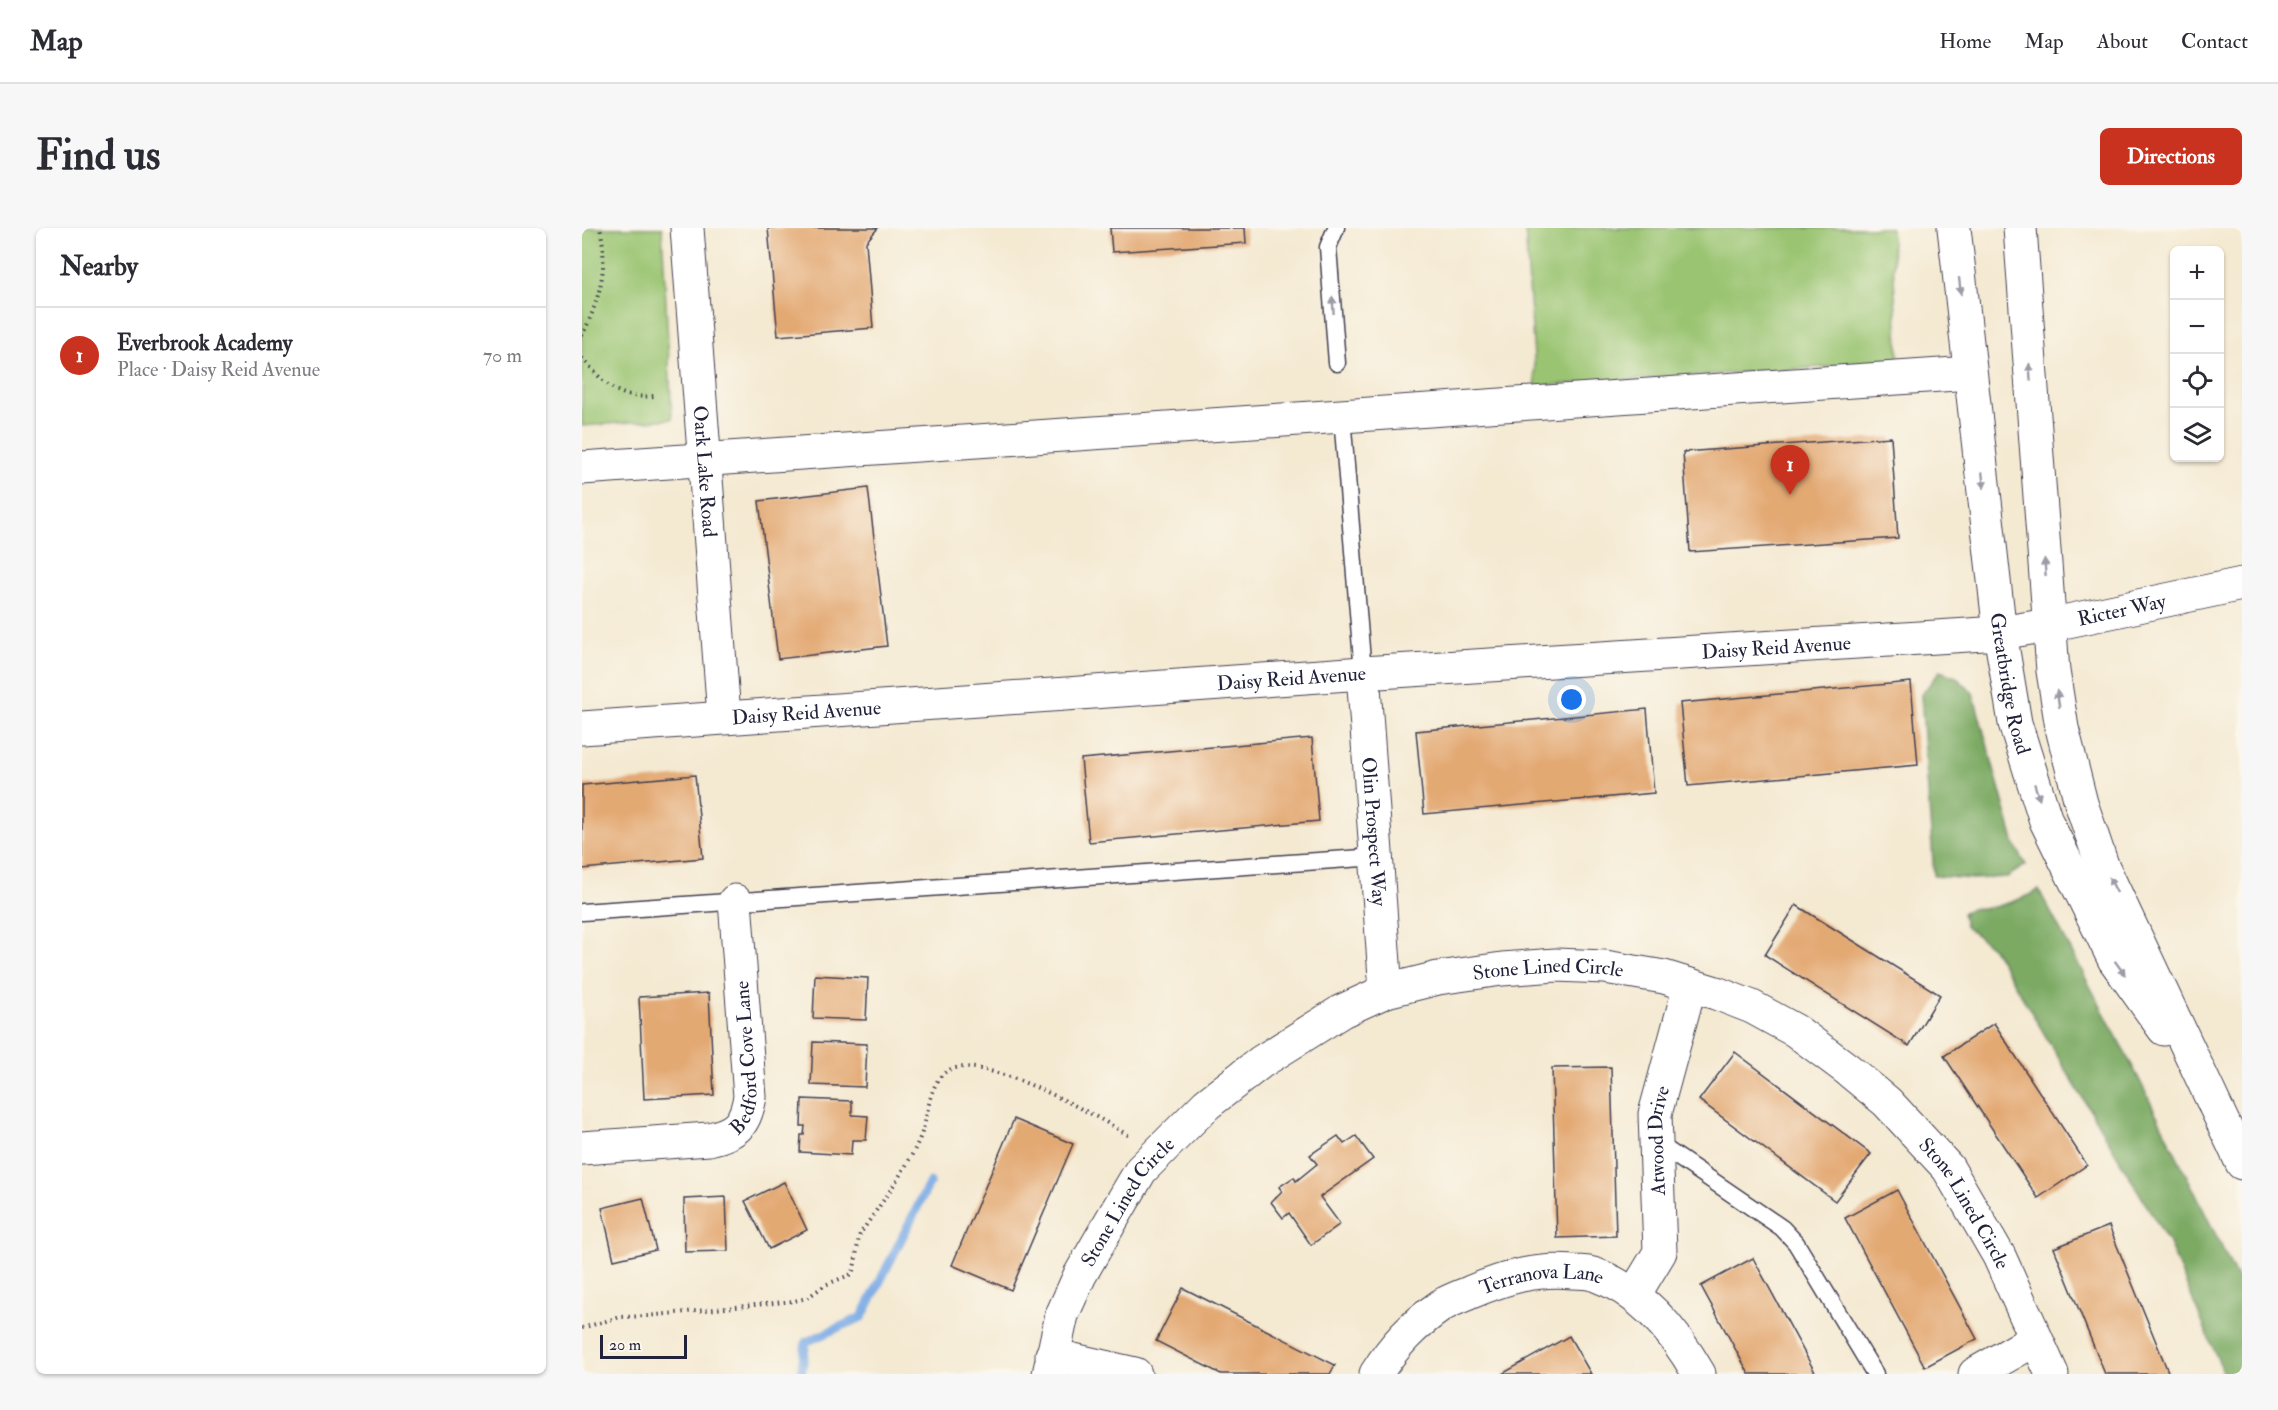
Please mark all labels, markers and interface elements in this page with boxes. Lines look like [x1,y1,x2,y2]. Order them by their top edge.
text: Map [30,24,83,59]
text: Home [1939,28,1991,55]
text: Map [2024,28,2064,55]
text: About [2097,28,2148,55]
text: Contact [2181,28,2248,55]
button: Directions [2100,128,2242,185]
text: Find us [36,130,160,182]
map controls [2170,246,2224,462]
button: + [2170,246,2224,300]
text: Nearby [60,251,138,283]
one-way arrow [1956,277,1965,296]
one-way arrow [1328,295,1338,314]
button: − [2170,300,2224,354]
text: Everbrook Academy [117,329,292,357]
text: 1 [76,343,83,368]
text: 70 m [483,343,522,368]
button: locate [2170,354,2224,408]
text: Place · Daisy Reid Avenue [117,357,320,382]
one-way arrow [2026,363,2035,382]
street label: Oark Lake Road [687,405,722,538]
button: layers [2170,408,2224,462]
pin: 1 [1770,446,1810,495]
one-way arrow [1978,470,1987,489]
one-way arrow [2040,557,2050,576]
street label: Ricter Way [2075,588,2169,632]
street label: Greatbridge Road [1985,611,2036,758]
street label: Daisy Reid Avenue [1701,630,1852,665]
street label: Daisy Reid Avenue [1216,661,1367,696]
your location [1557,685,1586,714]
one-way arrow [2053,690,2062,709]
street label: Daisy Reid Avenue [731,695,882,730]
street label: Olin Prospect Way [1356,756,1392,908]
one-way arrow [2033,783,2042,801]
one-way arrow [2108,877,2118,894]
street label: Stone Lined Circle [1471,953,1625,986]
one-way arrow [2114,959,2126,975]
street label: Bedford Cove Lane [724,980,763,1140]
street label: Atwood Drive [1643,1083,1675,1197]
street label: Stone Lined Circle [1076,1132,1180,1271]
street label: Stone Lined Circle [1913,1133,2015,1273]
street label: Terranova Lane [1476,1259,1607,1300]
scale bar [600,1332,687,1360]
text: 20 m [609,1335,641,1355]

